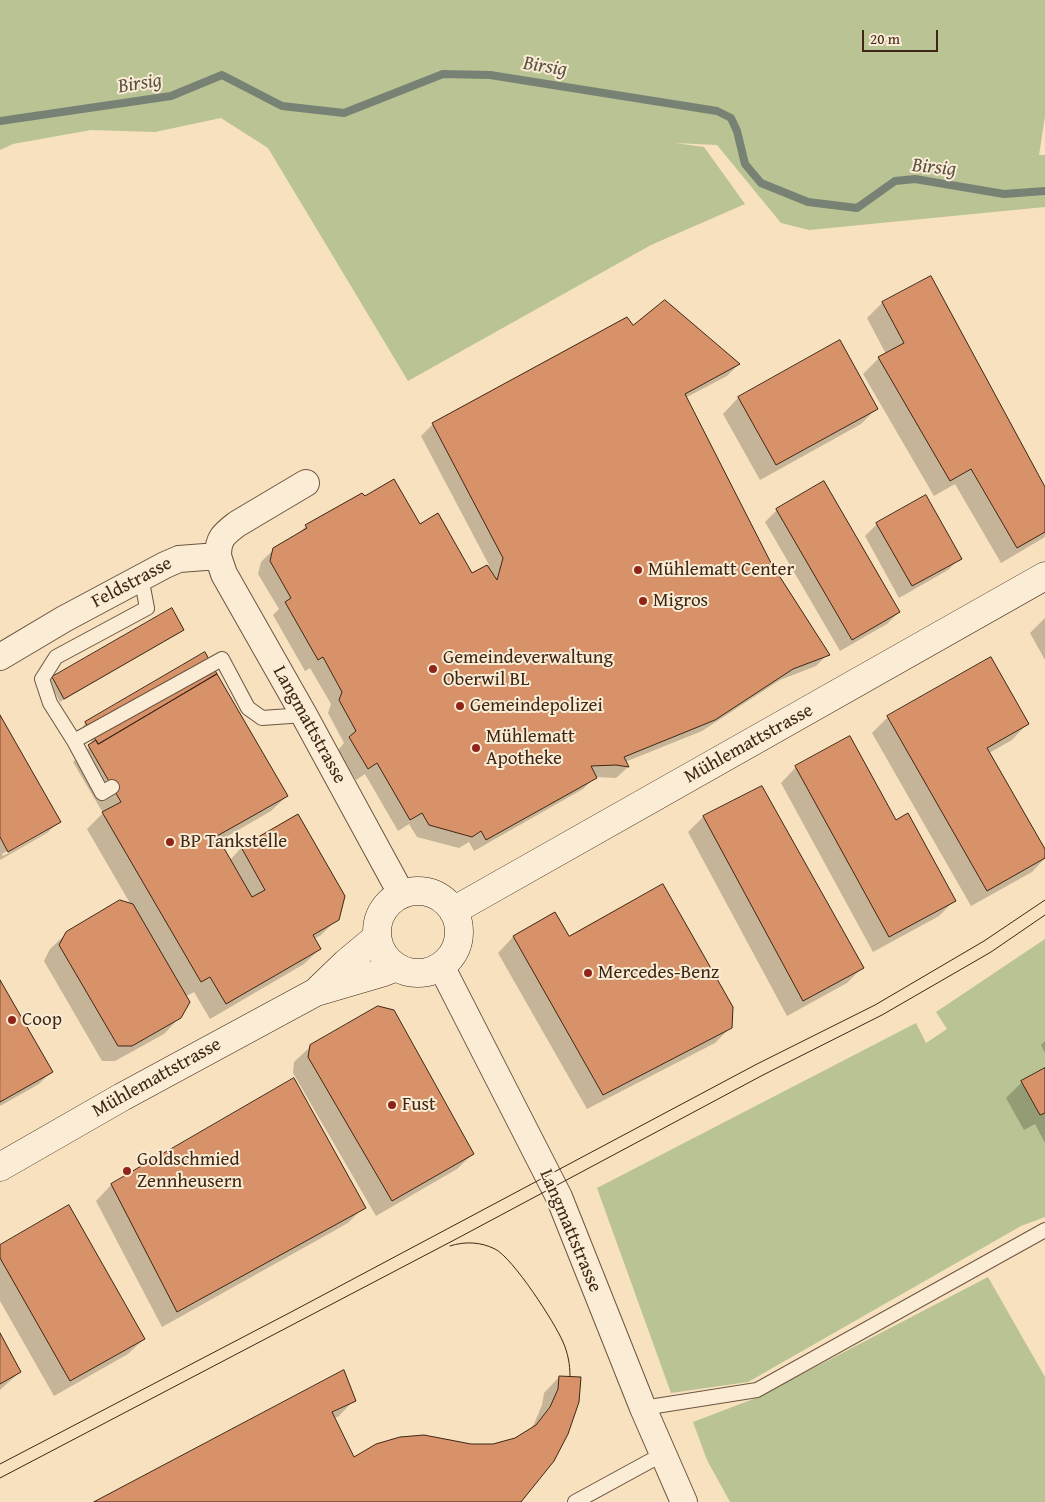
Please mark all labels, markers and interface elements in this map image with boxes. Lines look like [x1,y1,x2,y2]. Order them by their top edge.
scale bar [865,20,941,52]
text: 20 m [870,28,900,49]
water label: Birsig [521,52,569,82]
water label: Birsig [116,69,164,99]
water label: Birsig [911,154,957,182]
street label: Feldstrasse [88,552,176,614]
place label: Mühlematt Center [648,559,794,581]
marker: Mühlematt Center [632,564,644,576]
place label: Migros [653,590,708,612]
marker: Migros [637,595,649,607]
place label: Gemeindeverwaltung Oberwil BL [443,647,613,691]
street label: Langmattstrasse [267,662,351,788]
marker: Gemeindeverwaltung Oberwil BL [427,663,439,675]
place label: Gemeindepolizei [470,695,603,717]
street label: Mühlemattstrasse [681,699,817,789]
marker: Gemeindepolizei [454,700,466,712]
place label: Mühlematt Apotheke [486,726,575,770]
marker: Mühlematt Apotheke [470,742,482,754]
place label: BP Tankstelle [180,831,287,853]
marker: BP Tankstelle [164,836,176,848]
place label: Mercedes-Benz [598,962,719,984]
marker: Mercedes-Benz [582,967,594,979]
place label: Coop [22,1009,62,1031]
marker: Coop [6,1014,18,1026]
street label: Mühlemattstrasse [89,1033,225,1123]
place label: Fust [402,1094,436,1116]
marker: Fust [386,1099,398,1111]
place label: Goldschmied Zennheusern [137,1149,242,1193]
marker: Goldschmied Zennheusern [121,1165,133,1177]
street label: Langmattstrasse [534,1166,606,1296]

